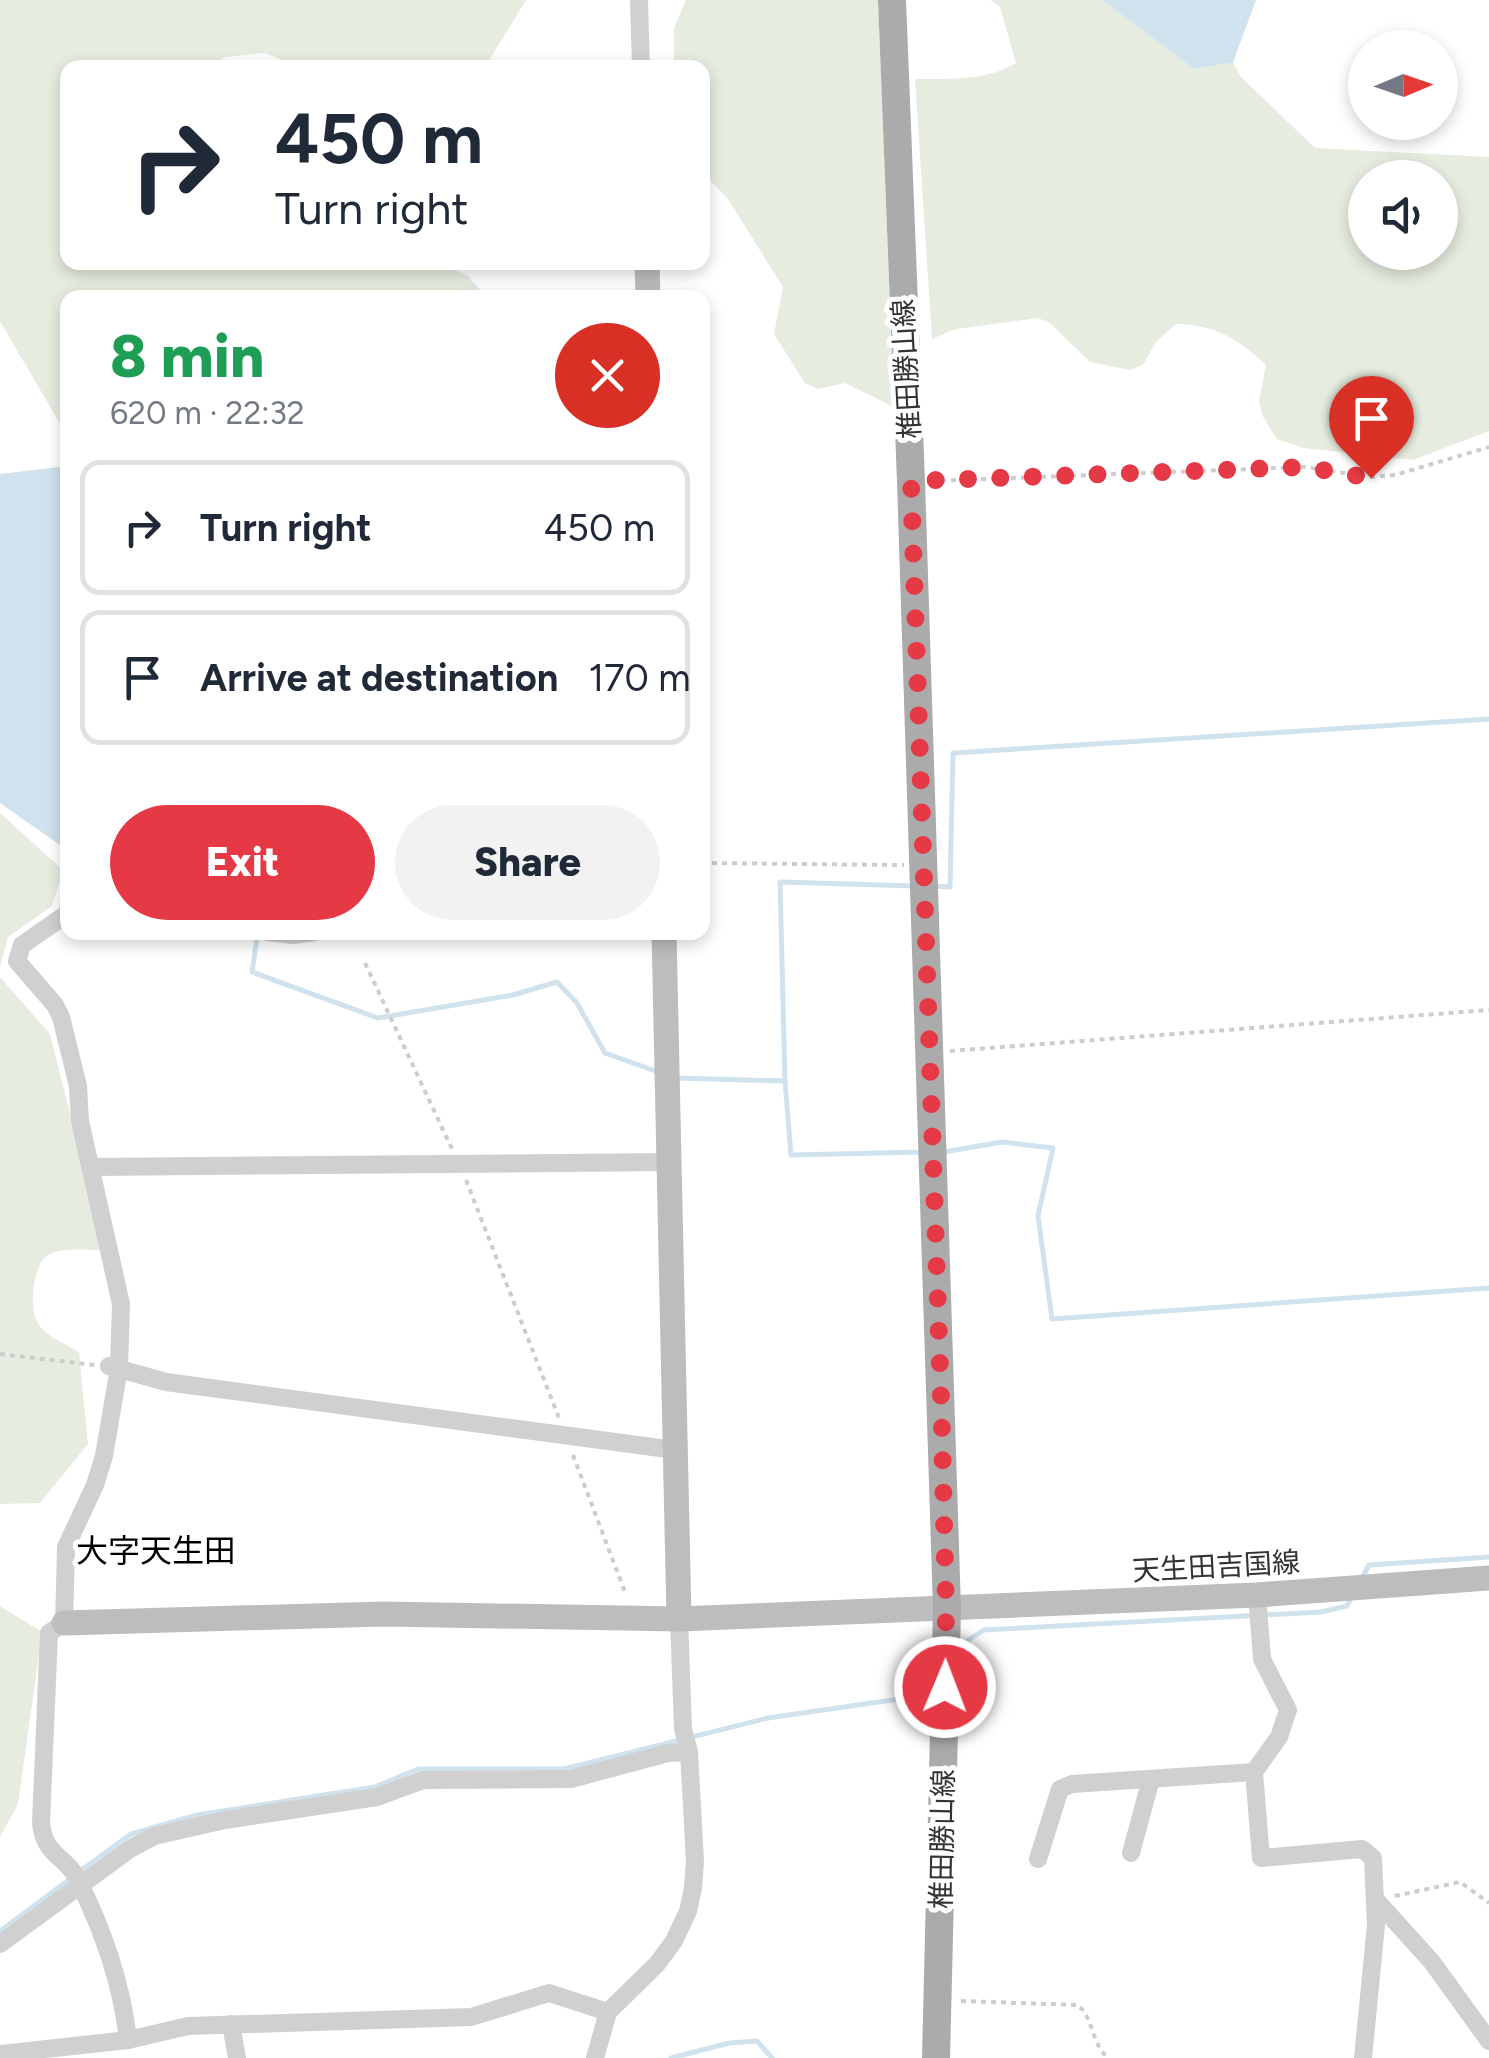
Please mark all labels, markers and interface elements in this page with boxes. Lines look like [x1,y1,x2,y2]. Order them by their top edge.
north arrow [1348,30,1458,140]
map controls [1348,30,1458,270]
text: 450 m [275,96,483,181]
icon: right [110,100,240,230]
button: sound [1348,160,1458,270]
text: Turn right [275,181,468,235]
street label: 椎田勝山線 [885,298,927,440]
text: 8 min [110,320,265,392]
button: close [555,323,660,428]
pin [1329,376,1414,479]
icon: arrive [1344,391,1399,446]
text: 620 m · 22:32 [110,394,305,432]
icon: right [115,500,170,555]
text: Turn right [200,505,372,551]
text: 450 m [543,505,655,551]
icon: arrive [115,650,170,705]
text: Arrive at destination [200,655,558,701]
text: 170 m [588,655,691,701]
button: Exit [110,805,375,920]
button: Share [395,805,660,920]
district label: 大字天生田 [76,1532,236,1570]
street label: 天生田吉国線 [1131,1545,1301,1587]
position arrow [893,1635,997,1739]
street label: 椎田勝山線 [924,1769,960,1909]

